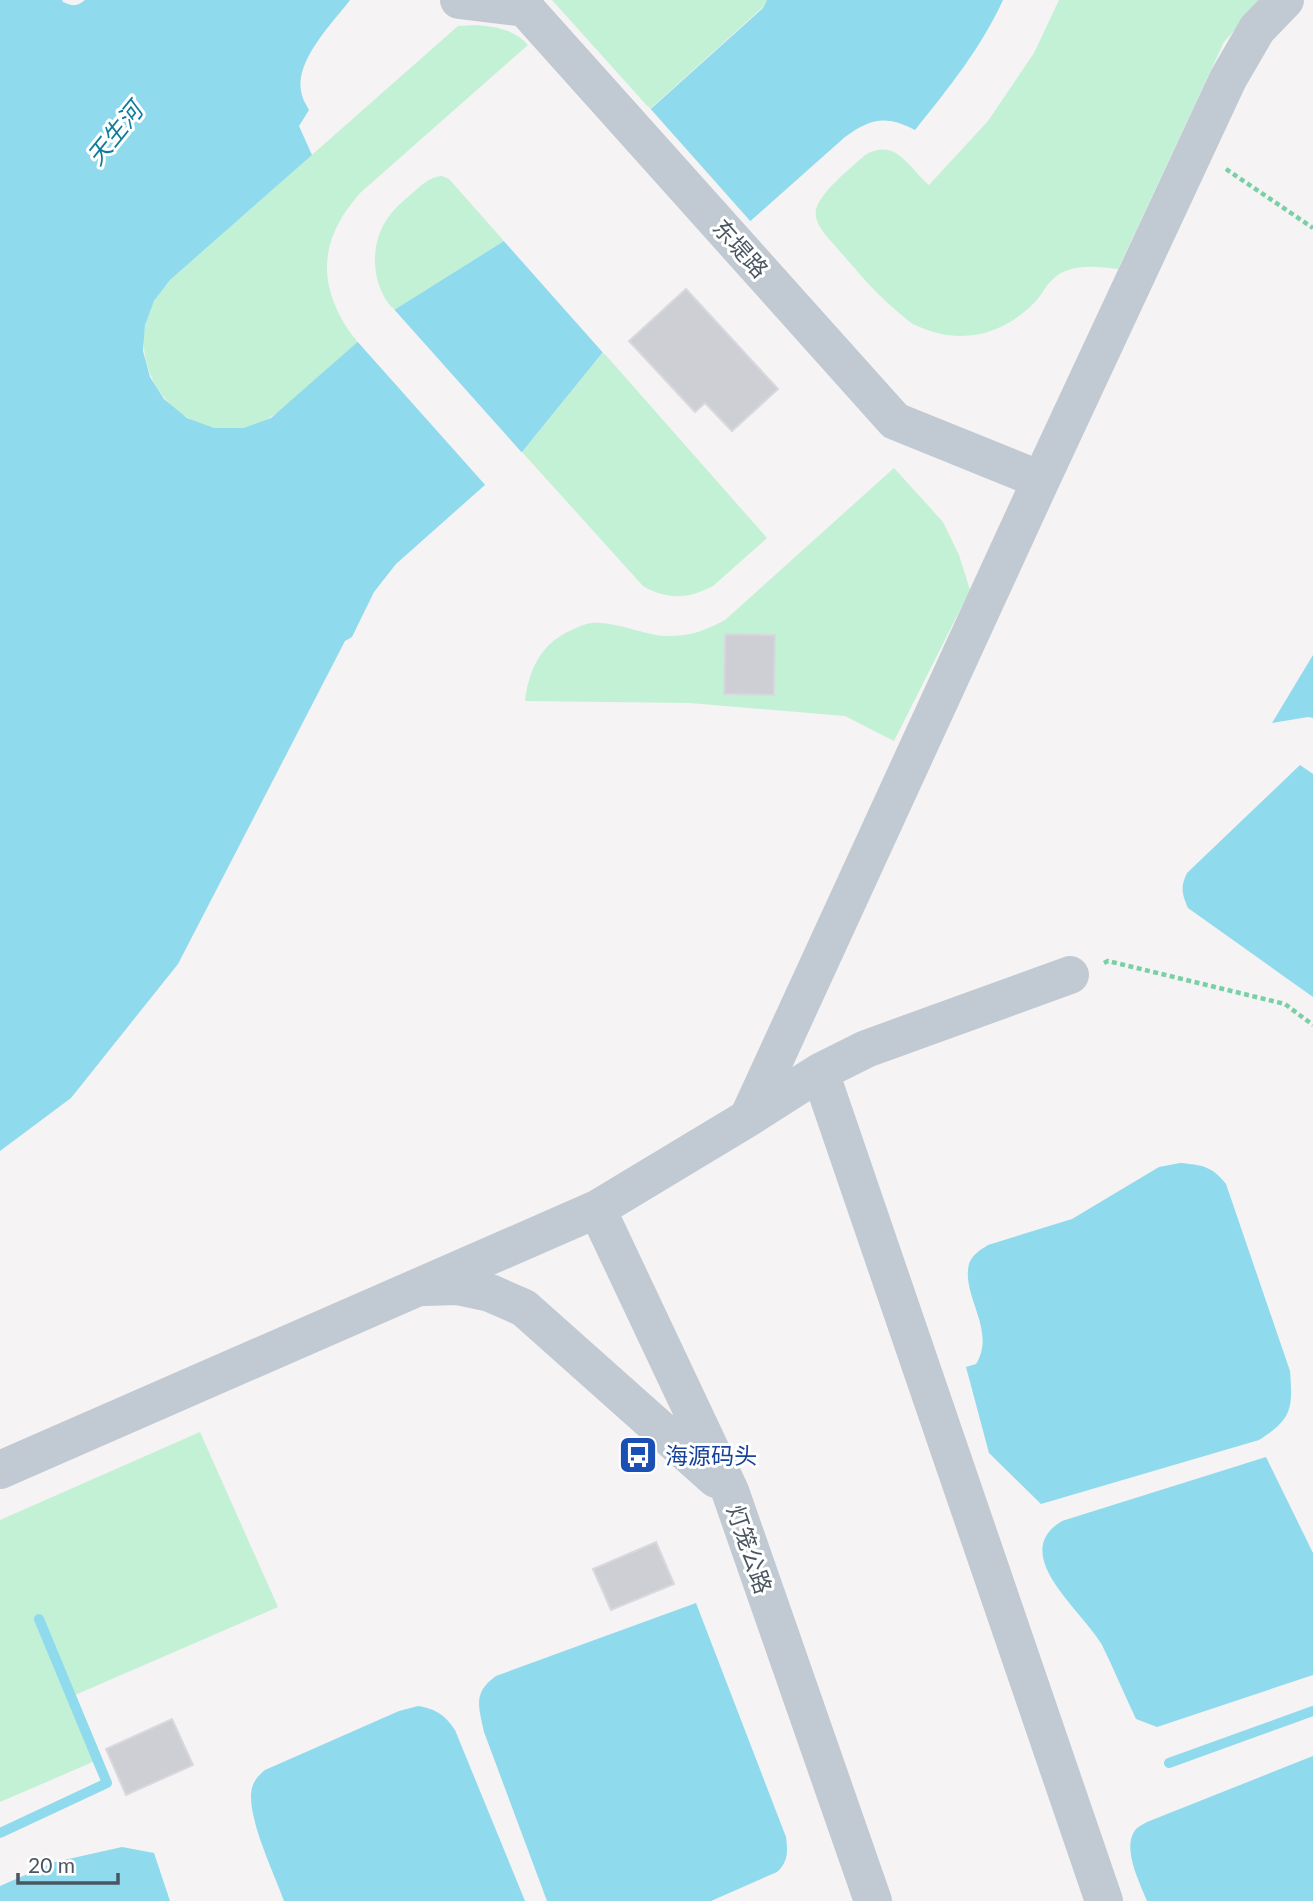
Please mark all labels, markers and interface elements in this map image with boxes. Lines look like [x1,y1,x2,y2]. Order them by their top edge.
water label: 天生河 [80,93,150,170]
street label: 东堤路 [708,213,774,283]
bus stop icon: 海源码头 [617,1434,659,1476]
place label: 海源码头 [665,1441,757,1469]
street label: 灯笼公路 [722,1501,778,1597]
scale bar [18,1842,117,1886]
text: 20 m [28,1852,75,1877]

